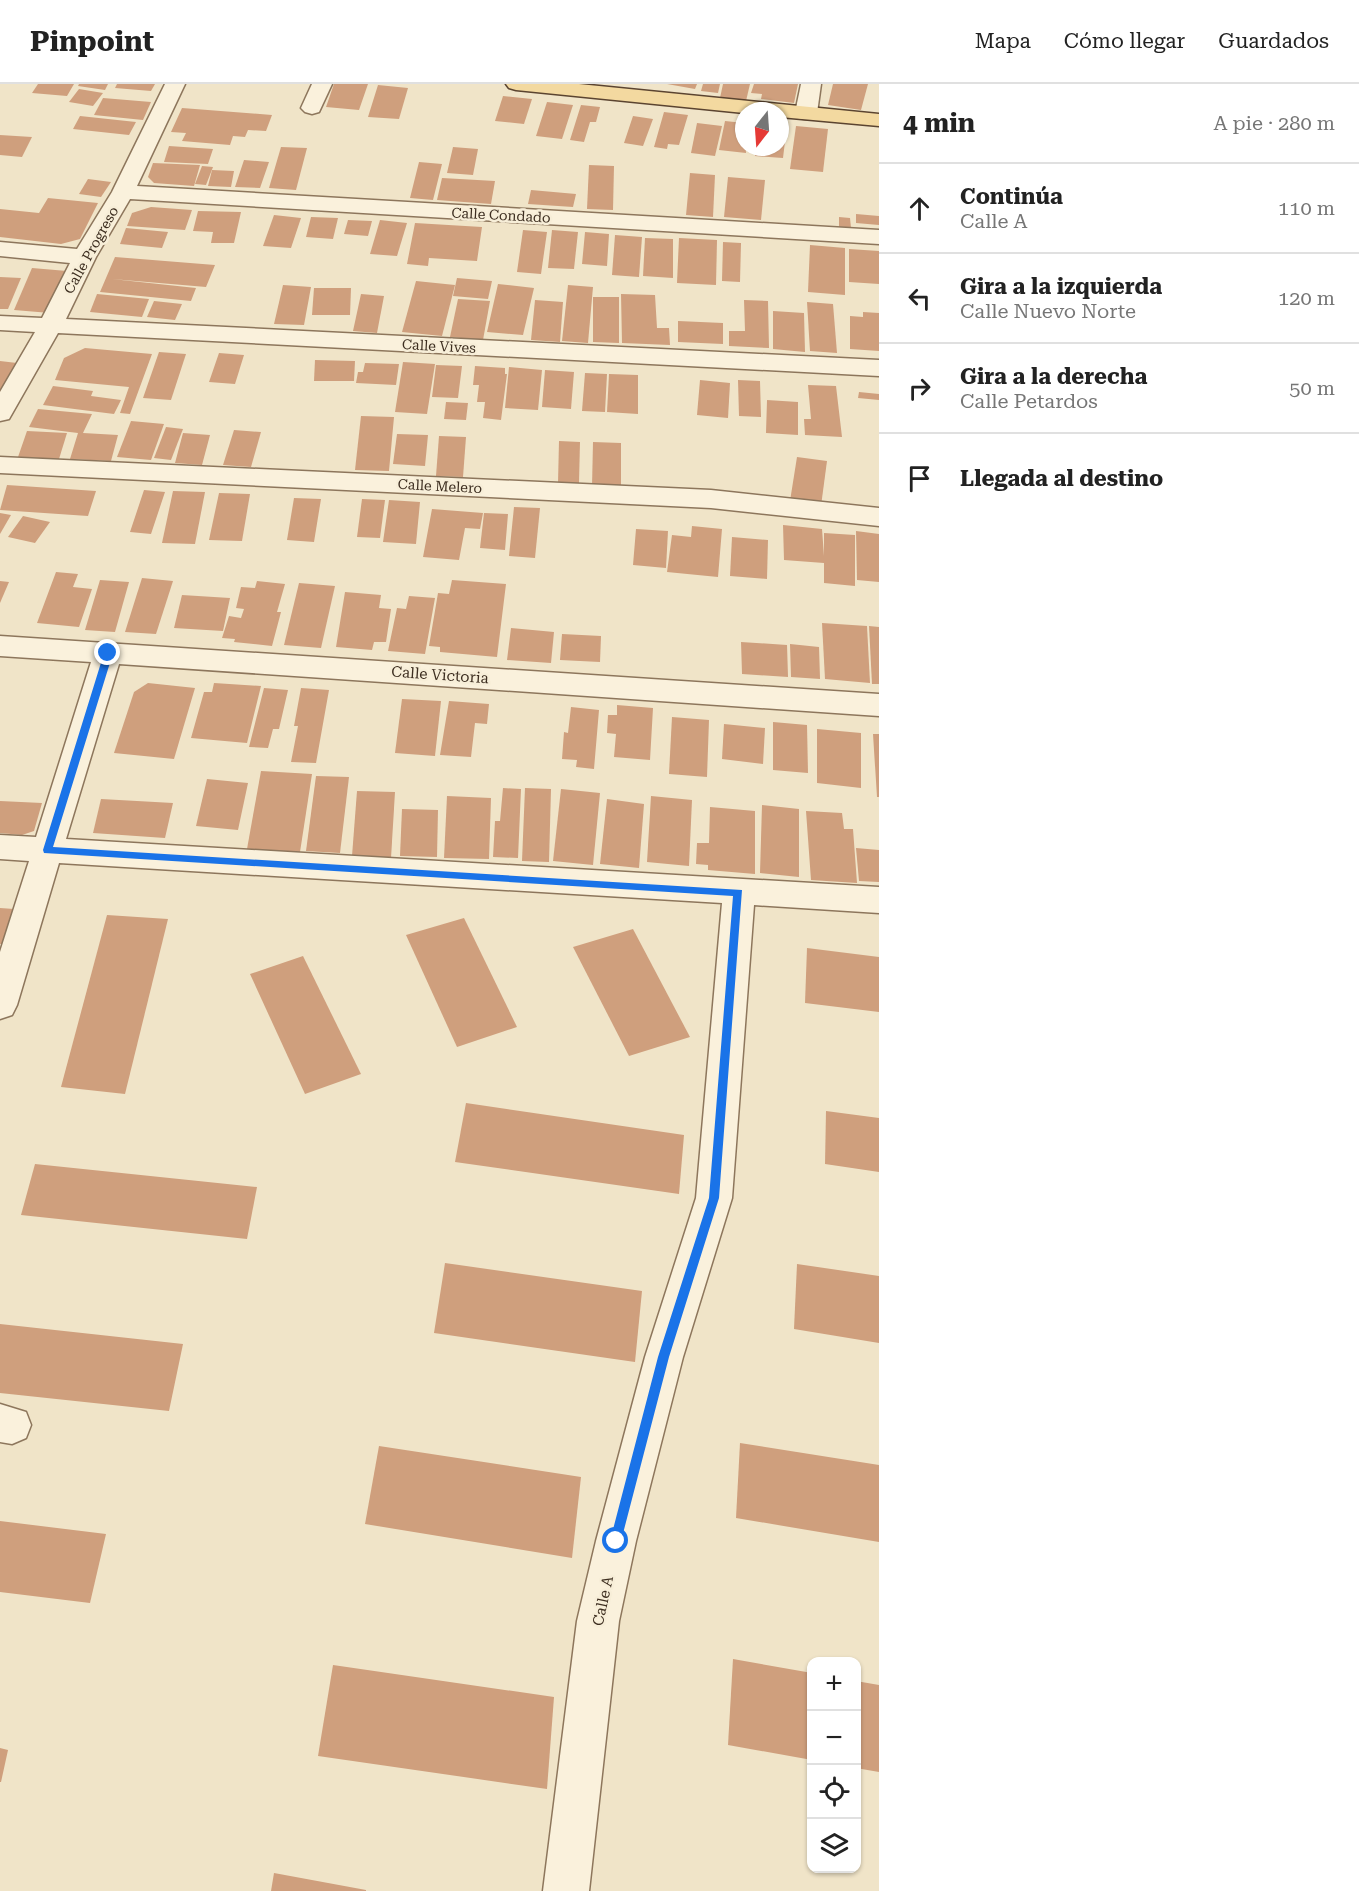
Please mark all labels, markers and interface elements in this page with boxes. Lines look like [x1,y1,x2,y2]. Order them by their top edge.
text: Pinpoint [30,25,154,58]
text: Mapa [975,29,1031,53]
text: Cómo llegar [1064,29,1185,53]
text: Guardados [1218,29,1329,53]
north arrow [735,102,789,156]
text: 4 min [903,108,975,138]
text: A pie · 280 m [1213,111,1335,135]
text: Continúa [960,184,1063,209]
icon: ahead [903,192,936,225]
text: 110 m [1278,196,1335,220]
street label: Calle Progreso [60,204,122,296]
street label: Calle Condado [451,204,551,226]
text: Calle A [960,209,1028,233]
text: Gira a la izquierda [960,274,1162,299]
icon: left [903,282,936,315]
text: 120 m [1278,286,1335,310]
text: Calle Nuevo Norte [960,299,1136,323]
street label: Calle Vives [402,336,477,356]
text: Gira a la derecha [960,364,1147,389]
icon: right [903,372,936,405]
text: 50 m [1289,376,1335,400]
text: Calle Petardos [960,389,1098,413]
icon: arrive [903,462,936,495]
text: Llegada al destino [960,466,1163,491]
street label: Calle Melero [397,476,483,496]
route end [94,639,120,665]
street label: Calle Victoria [391,663,489,687]
route start [602,1527,628,1553]
street label: Calle A [589,1574,617,1628]
map controls [807,1657,861,1873]
button: + [807,1657,861,1711]
button: − [807,1711,861,1765]
button: locate [807,1765,861,1819]
button: layers [807,1819,861,1873]

